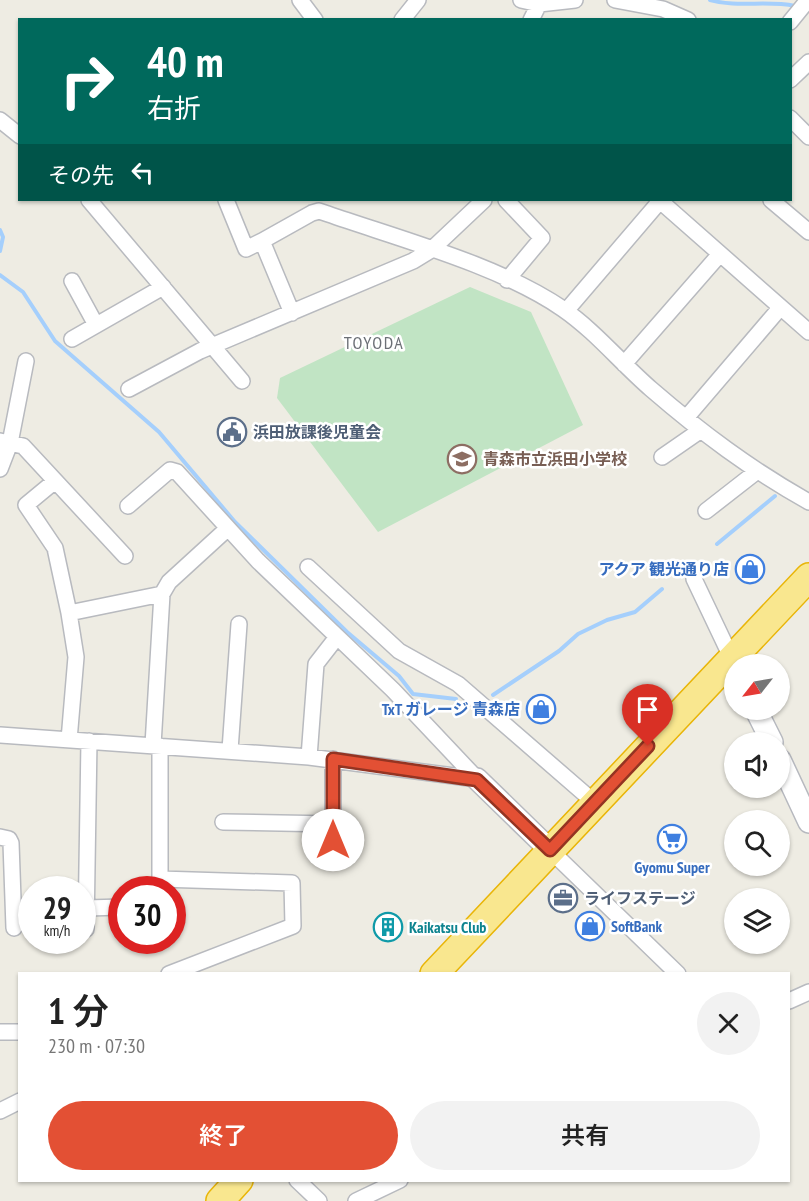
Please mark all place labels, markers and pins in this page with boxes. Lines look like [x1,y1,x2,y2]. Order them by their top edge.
public building icon: 浜田放課後児童会 [216,416,248,448]
place label: 浜田放課後児童会 [253,422,381,442]
school or university icon: 青森市立浜田小学校 [446,443,478,475]
place label: 青森市立浜田小学校 [483,449,627,469]
shop icon: アクア 観光通り店 [734,553,766,585]
place label: アクア 観光通り店 [599,559,729,579]
pin [622,684,673,746]
shop icon: TxT ガレージ 青森店 [525,693,557,725]
place label: TxT ガレージ 青森店 [382,699,520,719]
supermarket icon: Gyomu Super [656,823,688,855]
place label: Gyomu Super [634,857,710,877]
office icon: ライフステージ [547,882,579,914]
place label: ライフステージ [584,888,696,908]
shop icon: SoftBank [574,910,606,942]
building icon: Kaikatsu Club [372,911,404,943]
place label: SoftBank [611,916,662,936]
place label: Kaikatsu Club [409,917,486,937]

